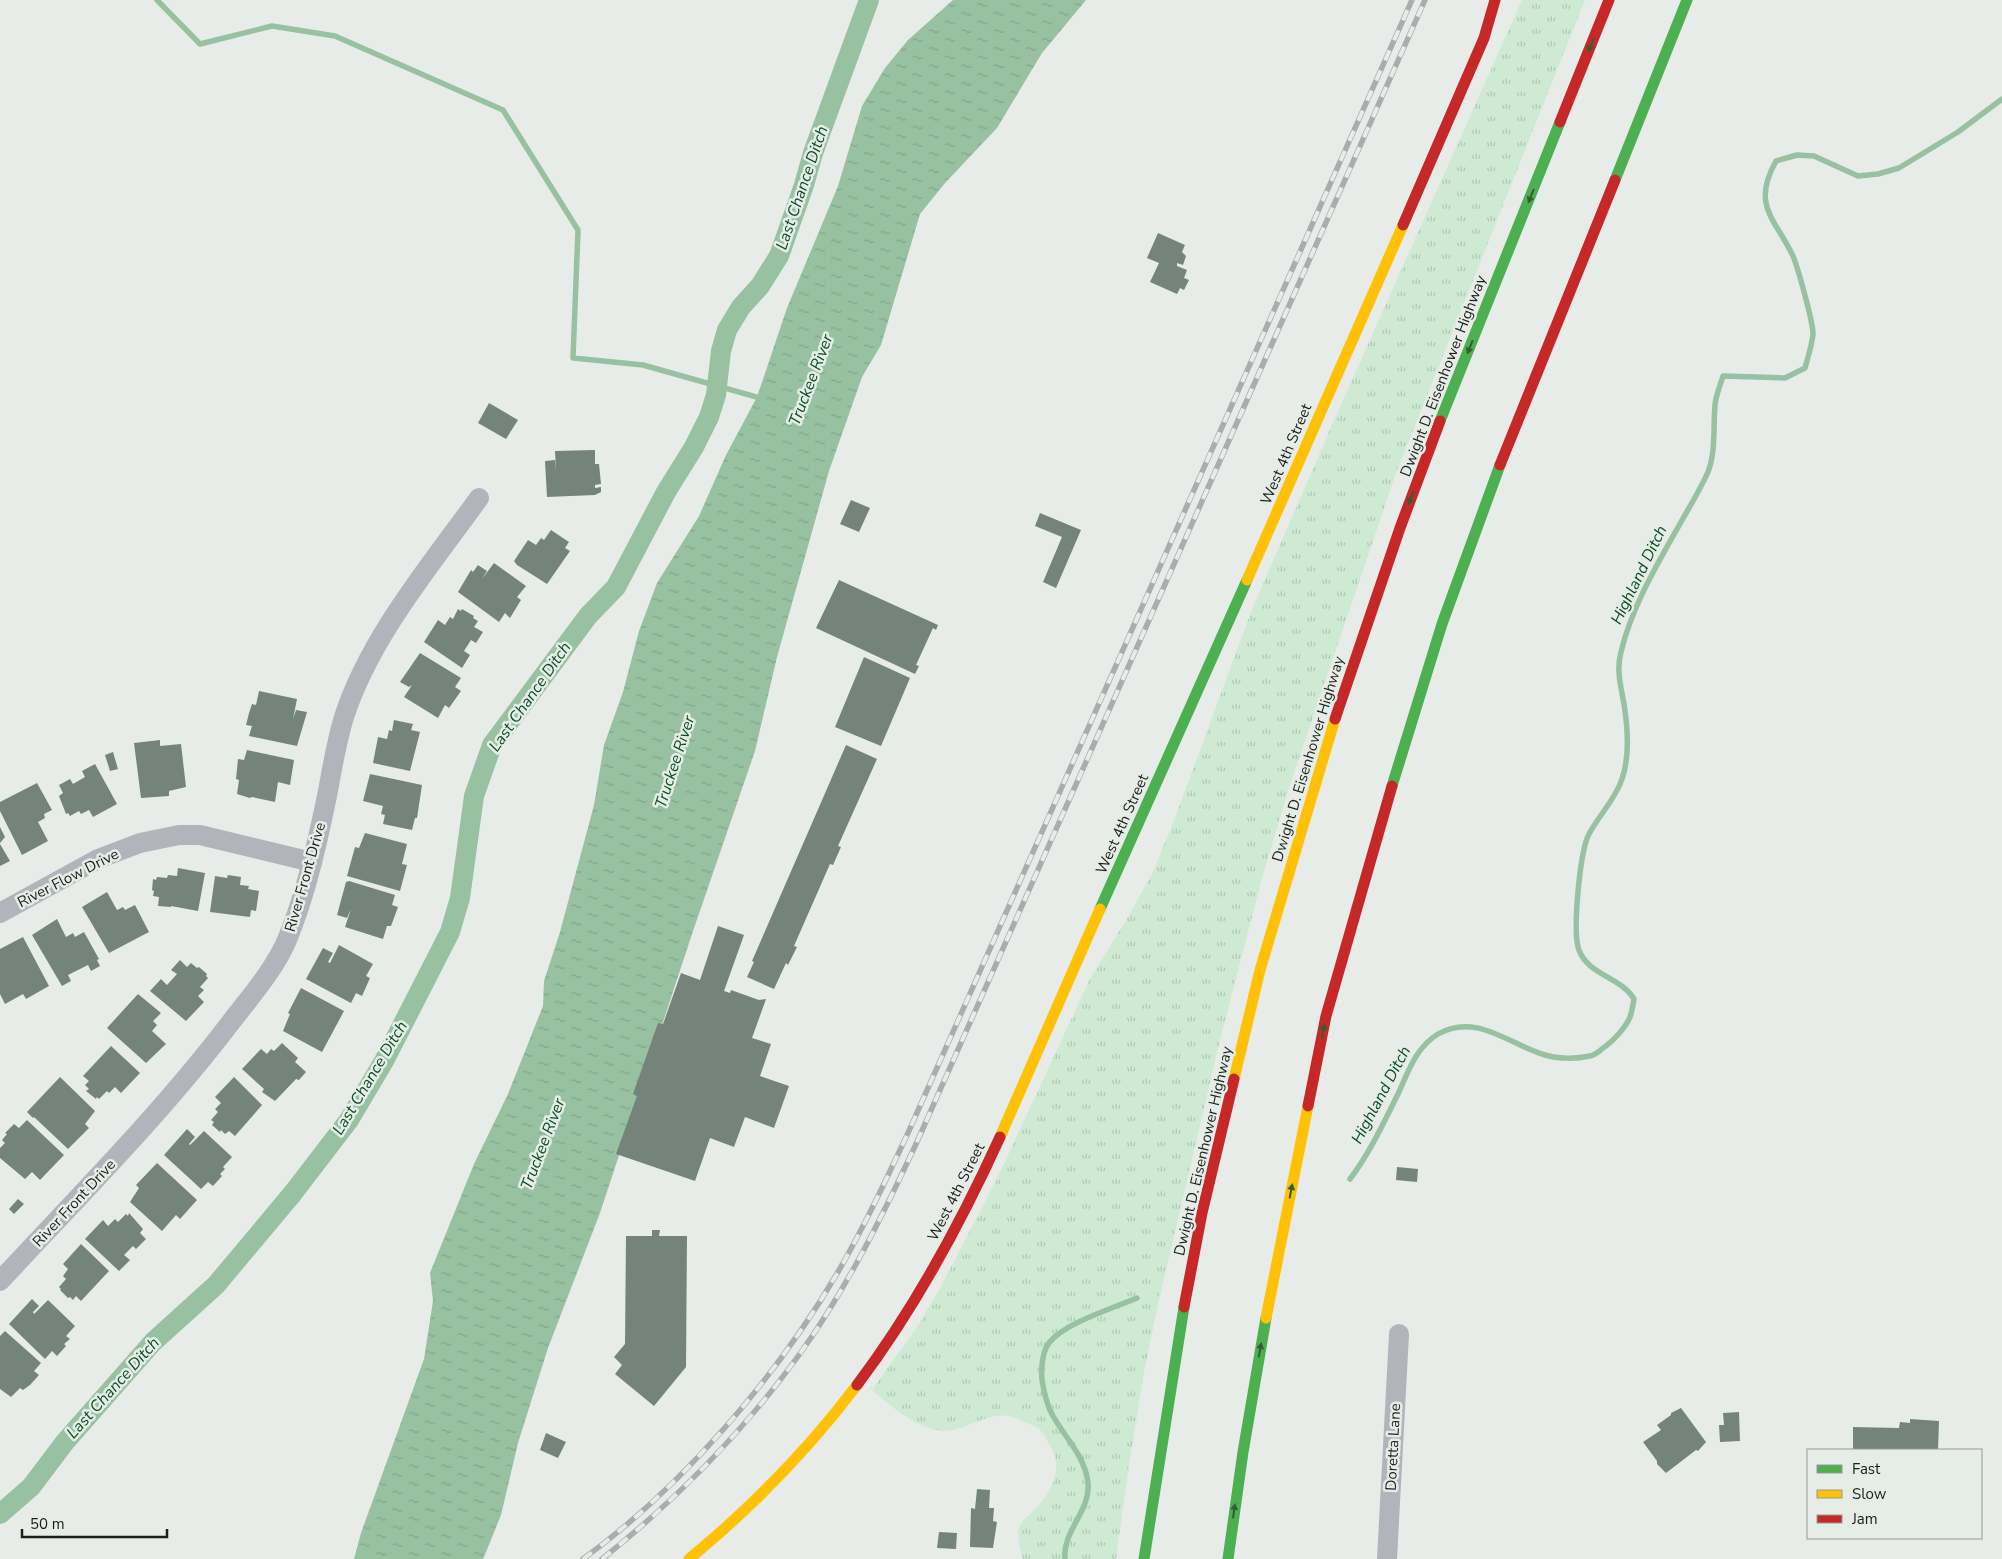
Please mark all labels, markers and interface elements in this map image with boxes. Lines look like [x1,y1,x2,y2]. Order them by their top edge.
one-way arrow [1587,38,1595,53]
water label: Last Chance Ditch [771,123,833,253]
one-way arrow [1526,189,1534,203]
street label: Dwight D. Eisenhower Highway [1395,272,1491,480]
water label: Truckee River [783,330,839,429]
one-way arrow [1466,340,1474,355]
street label: West 4th Street [1256,400,1316,507]
one-way arrow [1407,491,1415,506]
water label: Highland Ditch [1606,522,1672,628]
water label: Last Chance Ditch [484,638,576,756]
street label: Dwight D. Eisenhower Highway [1267,653,1349,864]
water label: Truckee River [650,712,701,811]
street label: West 4th Street [1091,770,1153,877]
street label: River Front Drive [280,820,330,934]
street label: River Flow Drive [14,844,122,912]
water label: Last Chance Ditch [327,1017,413,1139]
one-way arrow [1320,1023,1328,1039]
water label: Highland Ditch [1346,1042,1416,1148]
street label: Dwight D. Eisenhower Highway [1169,1044,1237,1258]
water label: Truckee River [515,1094,571,1193]
street label: West 4th Street [923,1139,990,1244]
street label: River Front Drive [28,1155,120,1251]
one-way arrow [1287,1182,1295,1198]
water label: Last Chance Ditch [62,1333,164,1443]
one-way arrow [1257,1342,1265,1358]
street label: Doretta Lane [1381,1403,1405,1491]
legend [1807,1449,1982,1539]
text: Fast [1852,1459,1881,1479]
text: Slow [1852,1484,1887,1504]
one-way arrow [1231,1502,1239,1518]
scale bar [22,1506,168,1538]
text: Jam [1851,1509,1878,1529]
text: 50 m [30,1514,65,1534]

